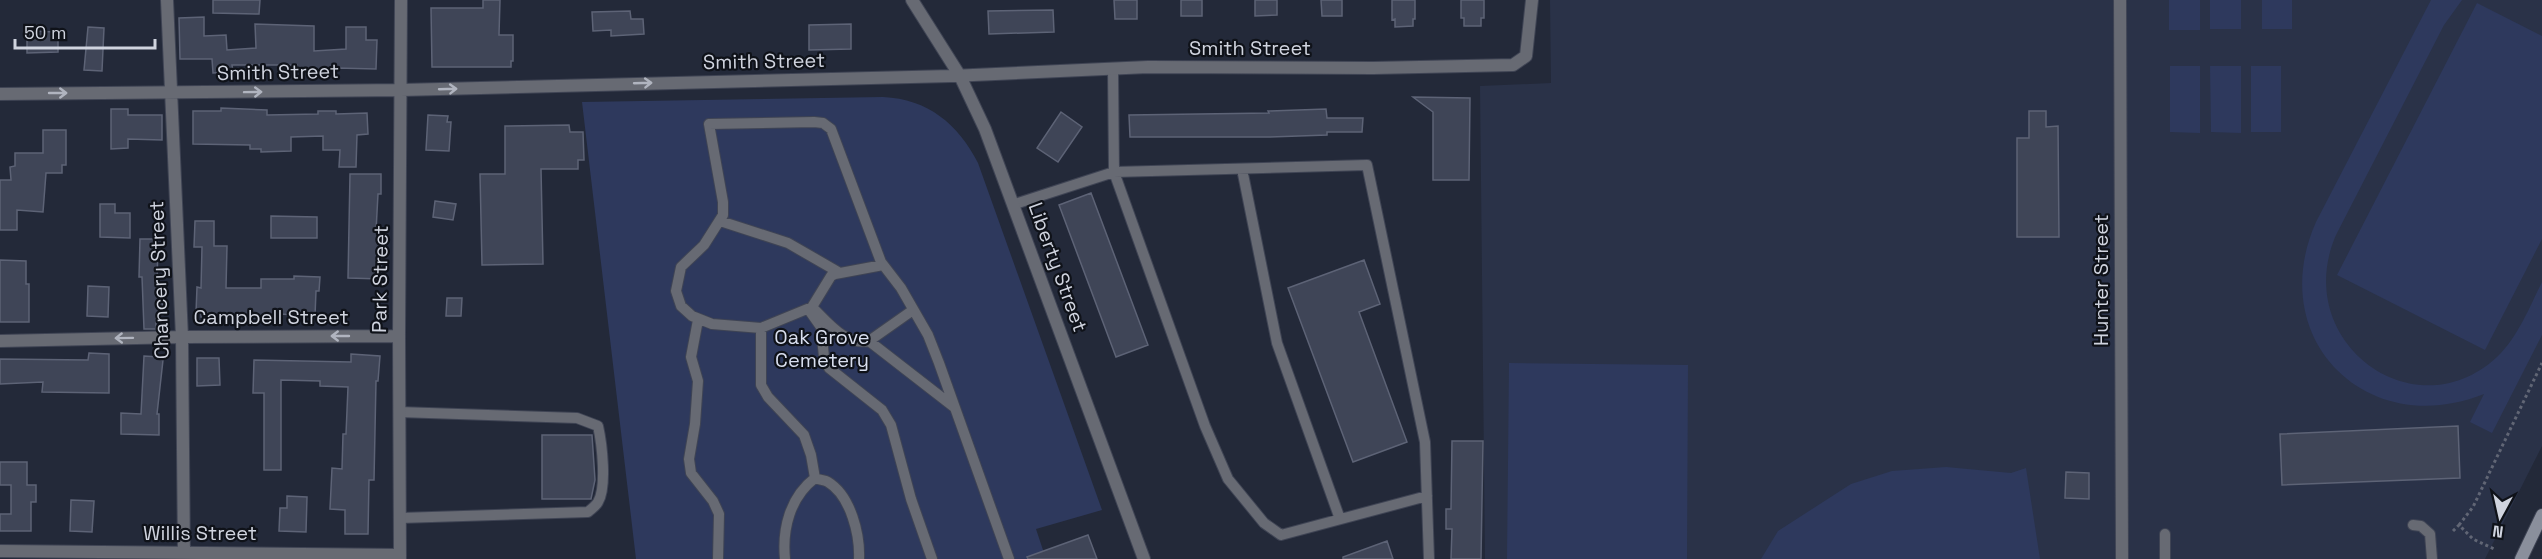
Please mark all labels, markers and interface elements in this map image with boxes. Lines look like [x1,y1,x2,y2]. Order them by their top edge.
scale bar [15,12,154,50]
text: 50 m [24,21,66,44]
street label: Smith Street [1189,35,1311,61]
street label: Smith Street [703,47,825,75]
street label: Smith Street [217,58,339,86]
one-way arrow [633,78,653,89]
one-way arrow [438,83,458,95]
one-way arrow [243,86,263,98]
one-way arrow [48,87,68,99]
street label: Liberty Street [1023,199,1093,335]
street label: Chancery Street [143,200,175,360]
street label: Hunter Street [2088,214,2114,346]
street label: Park Street [366,225,394,333]
street label: Campbell Street [193,304,349,330]
park label: Oak Grove Cemetery [774,324,870,373]
one-way arrow [331,330,351,342]
one-way arrow [115,332,135,344]
north arrow [2470,487,2530,547]
street label: Willis Street [143,520,257,546]
text: N [2491,520,2505,543]

